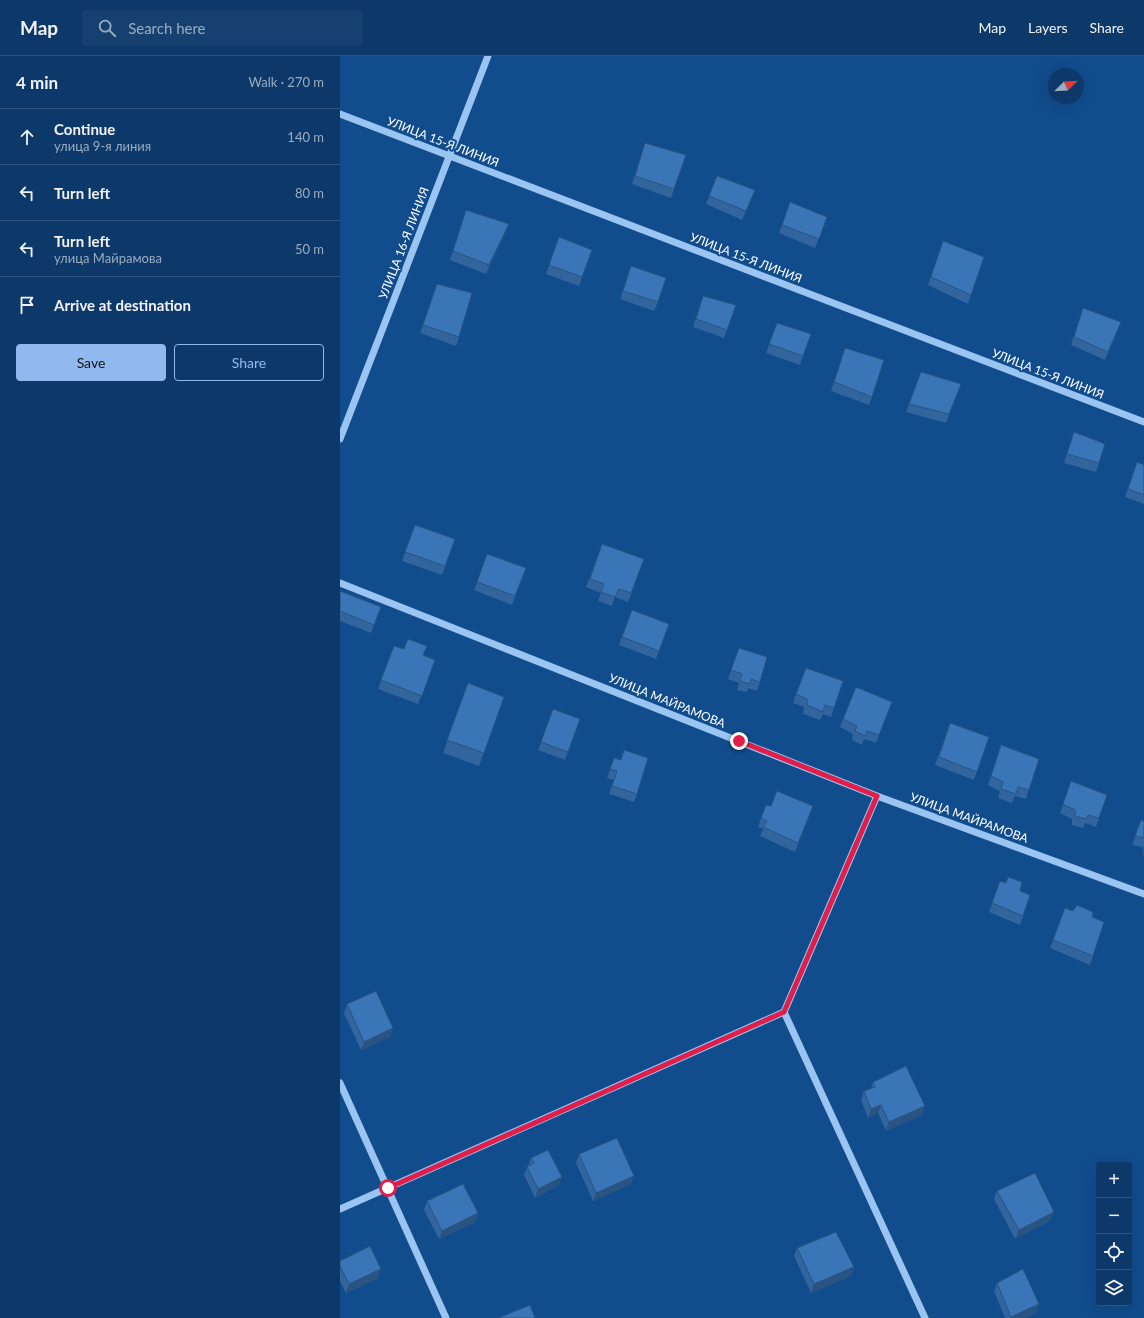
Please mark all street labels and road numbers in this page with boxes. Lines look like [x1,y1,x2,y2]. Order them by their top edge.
street label: УЛИЦА 15-Я ЛИНИЯ [385,113,501,170]
street label: УЛИЦА 16-Я ЛИНИЯ [375,185,432,301]
street label: УЛИЦА 15-Я ЛИНИЯ [688,229,804,286]
street label: УЛИЦА 15-Я ЛИНИЯ [990,345,1106,402]
street label: УЛИЦА МАЙРАМОВА [607,670,729,731]
street label: УЛИЦА МАЙРАМОВА [908,789,1031,846]

